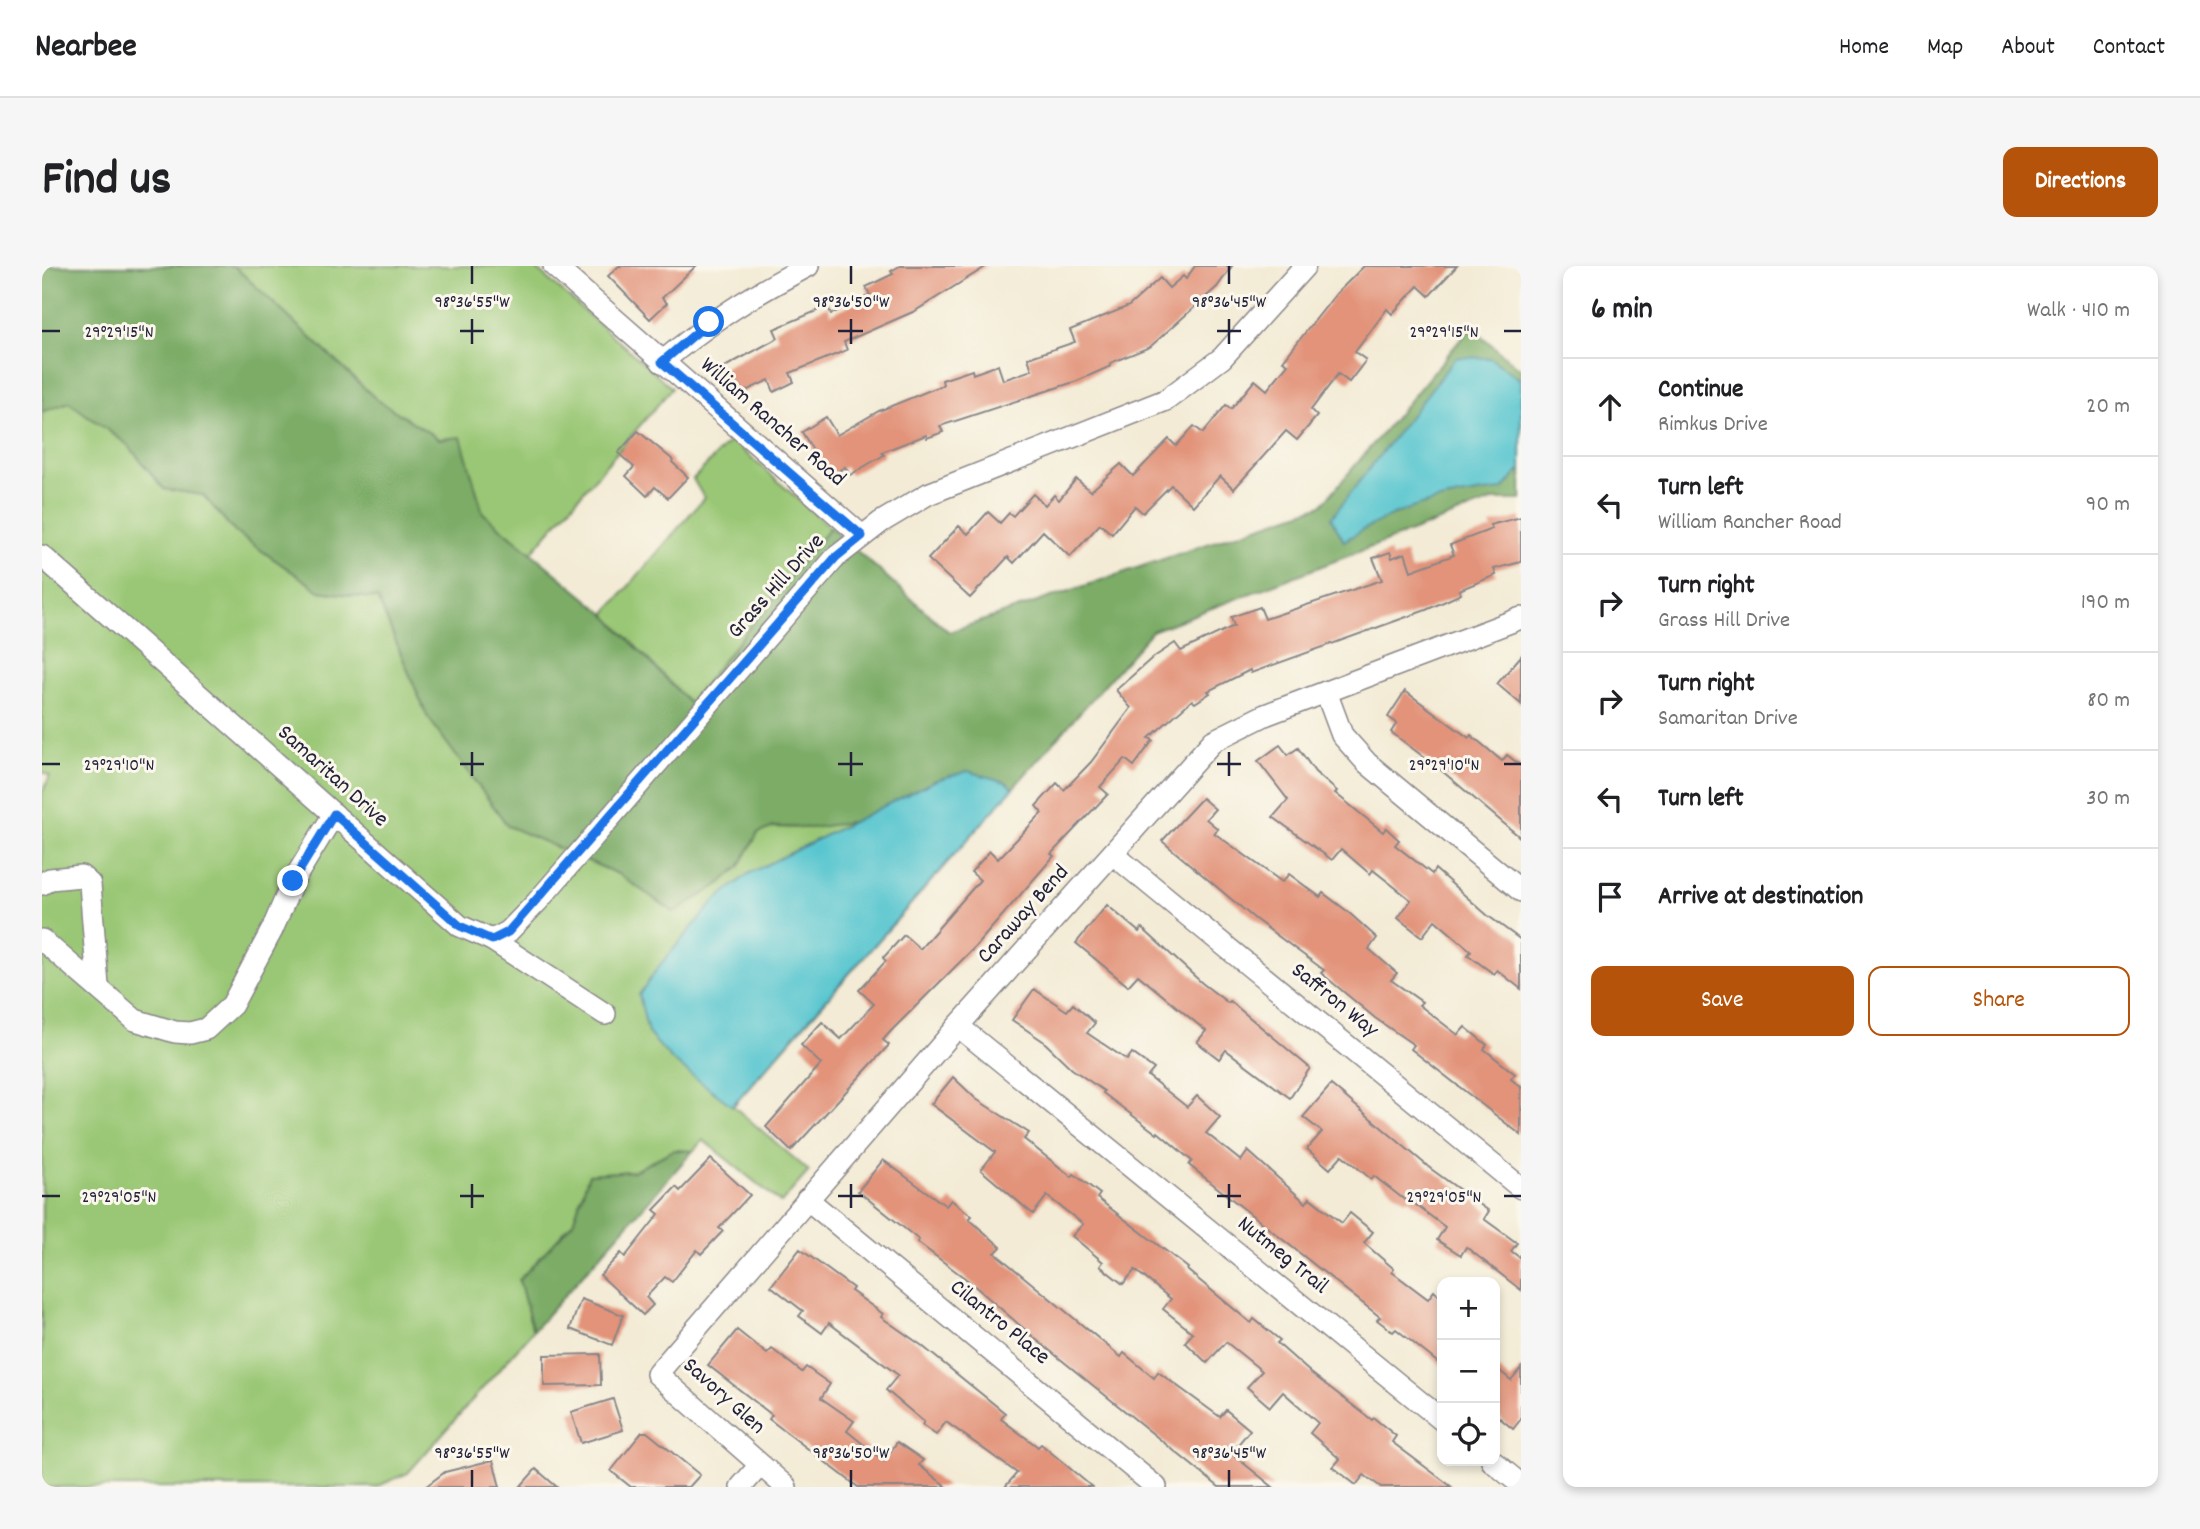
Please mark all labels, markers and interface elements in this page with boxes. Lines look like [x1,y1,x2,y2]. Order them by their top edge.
text: Nearbee [35,25,137,72]
text: Home [1839,31,1889,65]
text: Map [1927,31,1963,65]
text: About [2001,31,2055,65]
text: Contact [2093,31,2165,65]
text: Find us [42,147,171,217]
button: Directions [2003,147,2158,217]
text: 6 min [1591,290,1653,333]
text: 98°36'55"W [434,291,510,316]
text: 98°36'50"W [813,291,890,316]
text: 98°36'45"W [1192,291,1267,316]
text: Walk · 410 m [2027,295,2130,328]
route start [693,306,724,337]
text: 29°29'15"N [84,321,154,346]
text: 29°29'15"N [1409,321,1479,346]
street label: William Rancher Road [692,350,852,496]
text: Continue [1658,372,1743,409]
icon: ahead [1591,388,1629,426]
text: 20 m [2086,391,2130,424]
text: Rimkus Drive [1658,409,1768,442]
text: Turn left [1658,470,1744,507]
icon: left [1591,486,1629,524]
text: 90 m [2086,489,2130,522]
text: William Rancher Road [1658,507,1842,540]
street label: Grass Hill Drive [721,527,833,647]
text: Turn right [1658,568,1755,605]
icon: right [1591,584,1629,622]
text: 190 m [2081,587,2130,620]
text: Grass Hill Drive [1658,605,1790,638]
text: Turn right [1658,666,1755,703]
icon: right [1591,682,1629,720]
text: 80 m [2087,685,2130,718]
text: Samaritan Drive [1658,703,1798,736]
street label: Samaritan Drive [269,718,395,836]
text: 29°29'10"N [84,754,154,779]
text: 29°29'10"N [1409,754,1479,779]
icon: left [1591,780,1629,818]
text: Turn left [1658,781,1744,818]
text: 30 m [2086,783,2130,816]
street label: Caraway Bend [970,858,1078,972]
route end [277,865,308,896]
icon: arrive [1591,878,1629,916]
text: Arrive at destination [1658,879,1863,916]
street label: Saffron Way [1283,955,1386,1047]
button: Save [1591,966,1854,1036]
button: Share [1868,966,2130,1036]
text: 29°29'05"N [82,1186,157,1211]
text: 29°29'05"N [1407,1186,1482,1211]
street label: Nutmeg Trail [1229,1209,1335,1304]
street label: Cilantro Place [942,1272,1056,1374]
map controls [1437,1277,1500,1466]
button: + [1437,1277,1500,1340]
button: − [1437,1340,1500,1403]
street label: Savory Glen [674,1351,772,1443]
button: locate [1437,1403,1500,1466]
text: 98°36'55"W [434,1442,510,1467]
text: 98°36'50"W [813,1442,890,1467]
text: 98°36'45"W [1192,1442,1267,1467]

